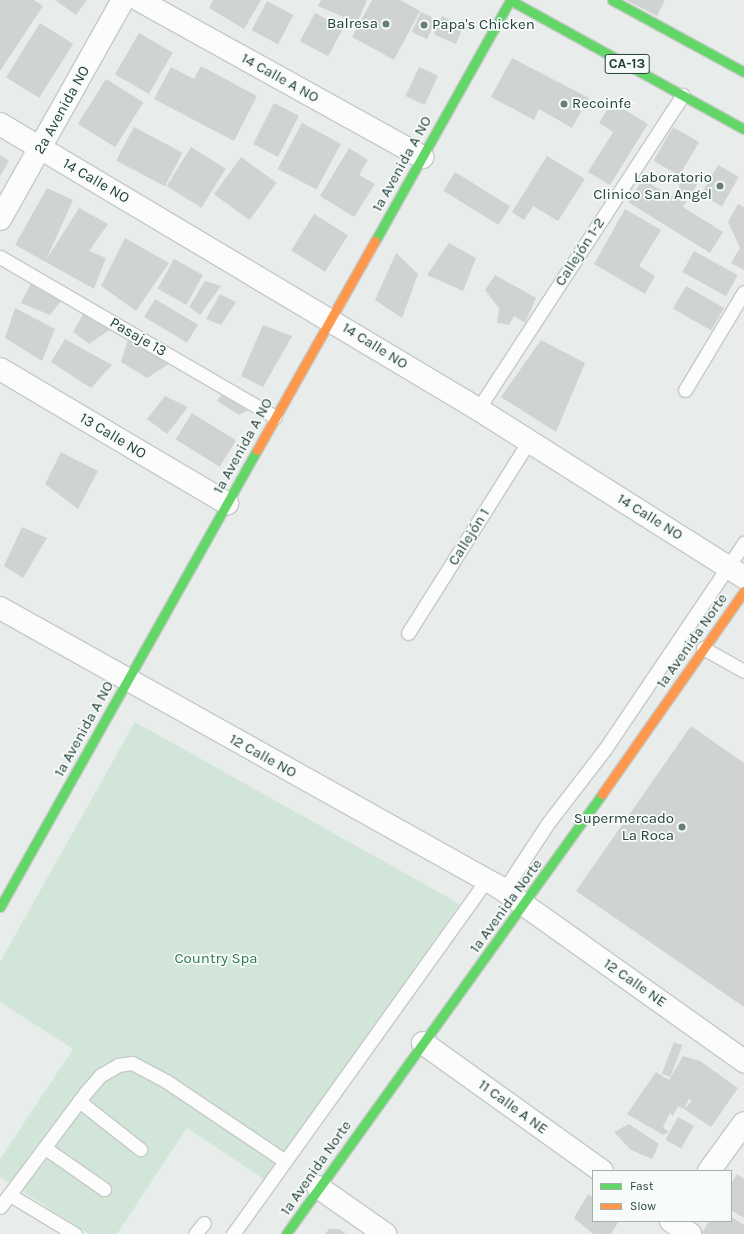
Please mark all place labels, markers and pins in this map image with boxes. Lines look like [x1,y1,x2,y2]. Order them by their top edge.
place label: Balresa [327,15,378,33]
place label: Papa's Chicken [432,16,535,34]
marker: Balresa [381,19,391,29]
marker: Papa's Chicken [419,20,429,30]
place label: Recoinfe [572,95,631,113]
marker: Recoinfe [559,99,569,109]
place label: Laboratorio Clinico San Angel [593,168,712,203]
marker: Laboratorio Clinico San Angel [715,181,725,191]
place label: Supermercado La Roca [574,809,674,844]
marker: Supermercado La Roca [677,822,687,832]

